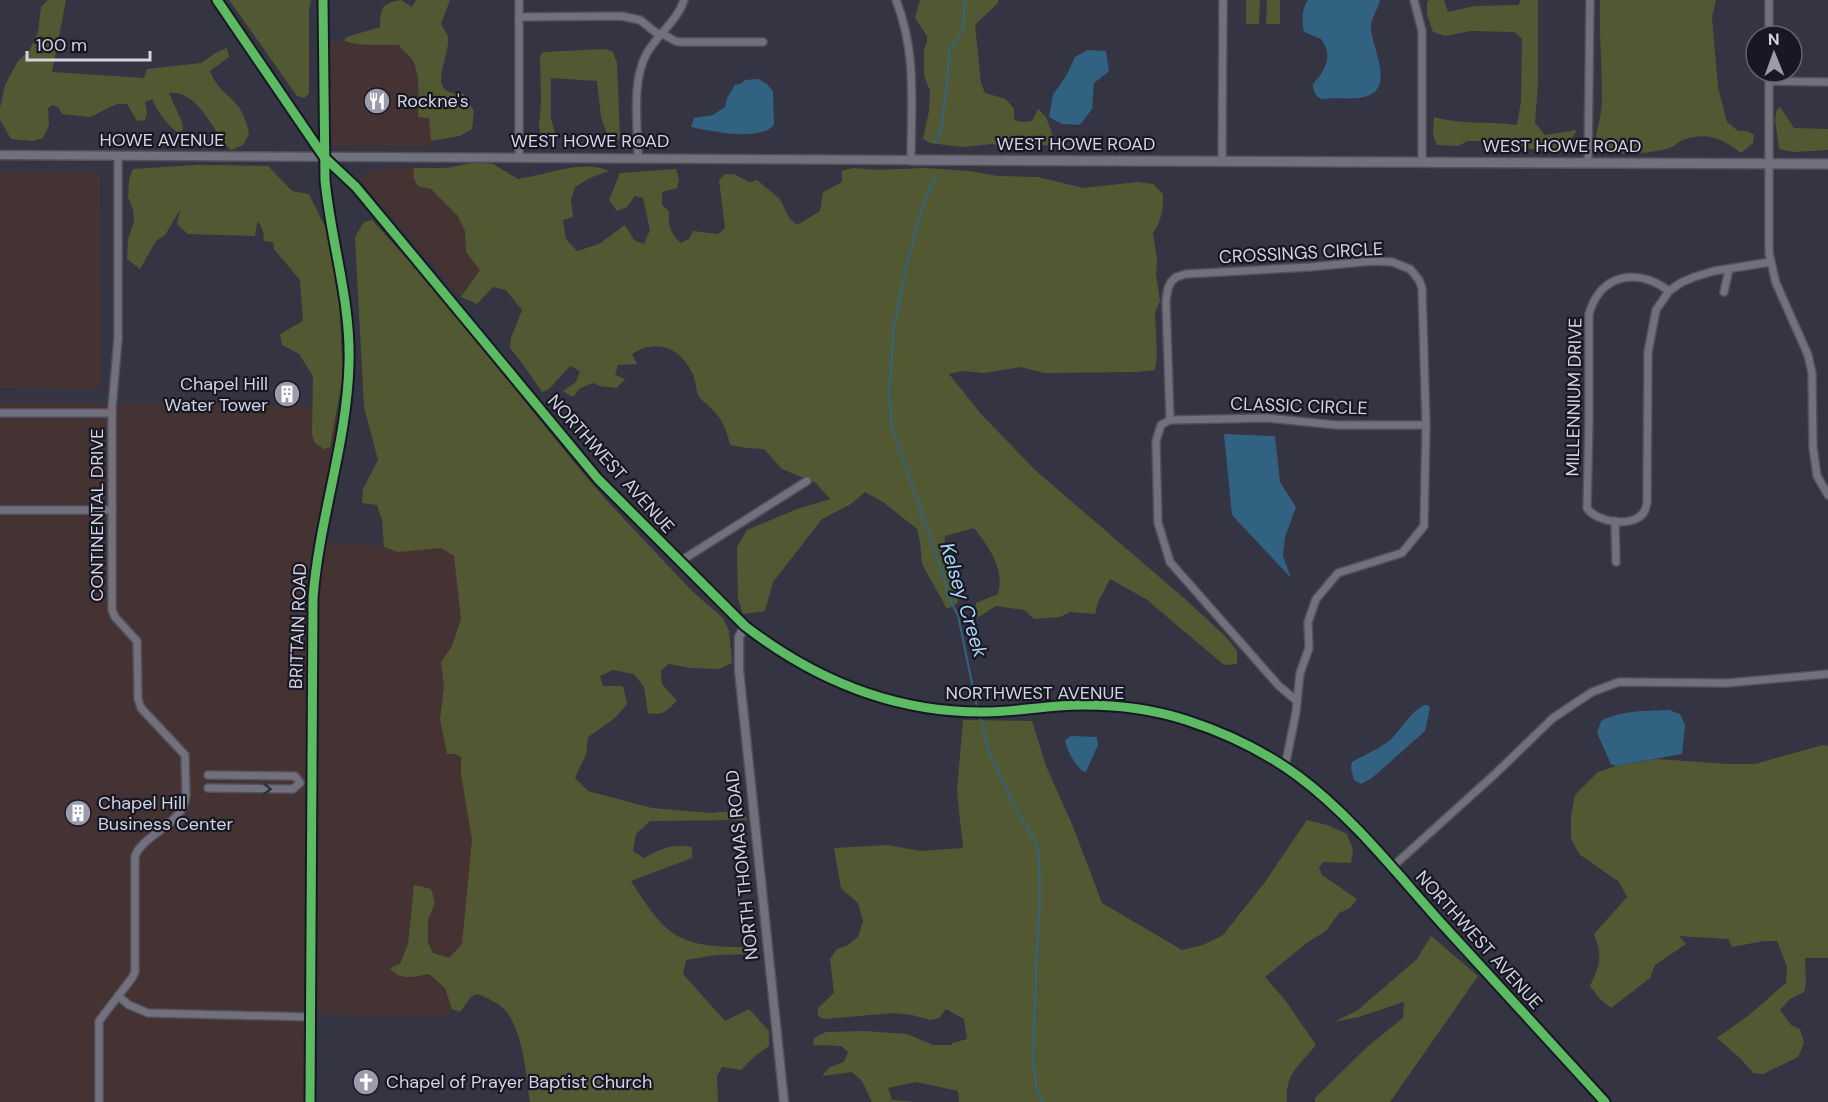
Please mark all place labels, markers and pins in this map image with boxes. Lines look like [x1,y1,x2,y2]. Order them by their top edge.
restaurant icon: Rockne's [362,86,392,116]
place label: Rockne's [397,89,469,113]
place label: Chapel Hill Water Tower [164,372,268,417]
building icon: Chapel Hill Water Tower [272,379,302,409]
place label: Chapel Hill Business Center [98,791,233,836]
building icon: Chapel Hill Business Center [63,798,93,828]
church icon: Chapel of Prayer Baptist Church [351,1067,381,1097]
place label: Chapel of Prayer Baptist Church [386,1070,652,1094]

